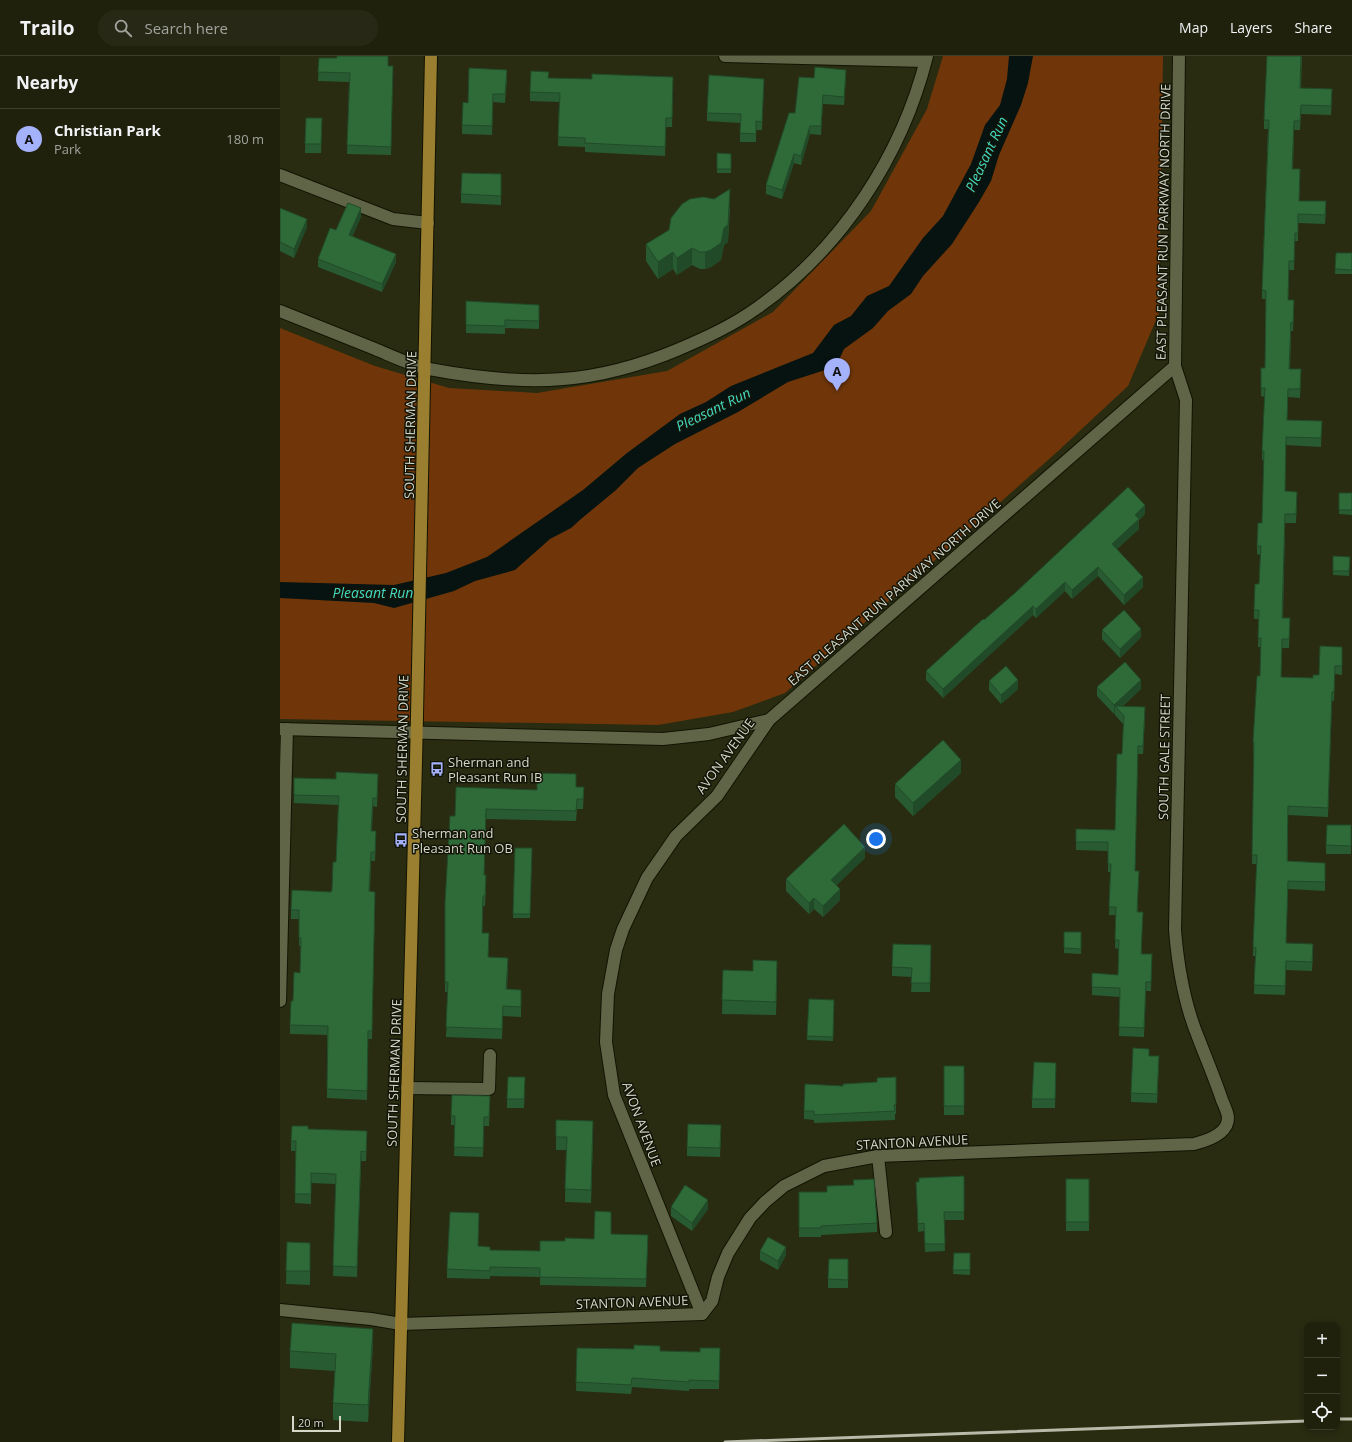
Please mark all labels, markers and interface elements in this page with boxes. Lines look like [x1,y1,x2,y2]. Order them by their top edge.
search box [98,10,378,46]
text: Trailo [20,15,74,41]
icon: search [112,17,134,39]
text: Search here [144,18,228,38]
text: Map [1179,18,1208,37]
text: Layers [1230,18,1272,37]
text: Share [1294,18,1332,37]
text: Nearby [16,71,78,94]
street label: EAST PLEASANT RUN PARKWAY NORTH DRIVE [1152,84,1174,360]
water label: Pleasant Run [960,113,1012,195]
text: Christian Park [54,120,161,140]
text: A [25,130,33,148]
text: 180 m [226,130,264,148]
text: Park [54,140,81,158]
street label: SOUTH SHERMAN DRIVE [400,351,420,499]
pin: A [824,358,850,391]
water label: Pleasant Run [673,383,753,435]
street label: EAST PLEASANT RUN PARKWAY NORTH DRIVE [784,495,1004,689]
water label: Pleasant Run [333,583,413,602]
street label: SOUTH SHERMAN DRIVE [392,675,412,823]
street label: SOUTH GALE STREET [1154,693,1174,820]
street label: AVON AVENUE [692,715,758,797]
place label: Sherman and Pleasant Run IB [448,753,542,786]
bus stop icon: Sherman and Pleasant Run IB [429,761,445,777]
place label: Sherman and Pleasant Run OB [412,824,513,857]
your location [866,829,886,849]
bus stop icon: Sherman and Pleasant Run OB [393,832,409,848]
street label: SOUTH SHERMAN DRIVE [382,999,406,1147]
street label: AVON AVENUE [618,1079,666,1169]
street label: STANTON AVENUE [855,1130,969,1154]
street label: STANTON AVENUE [576,1291,688,1313]
map controls [1304,1322,1340,1430]
button: + [1304,1322,1340,1358]
button: − [1304,1358,1340,1394]
button: locate [1304,1394,1340,1430]
scale bar [292,1414,341,1433]
text: 20 m [298,1415,324,1430]

